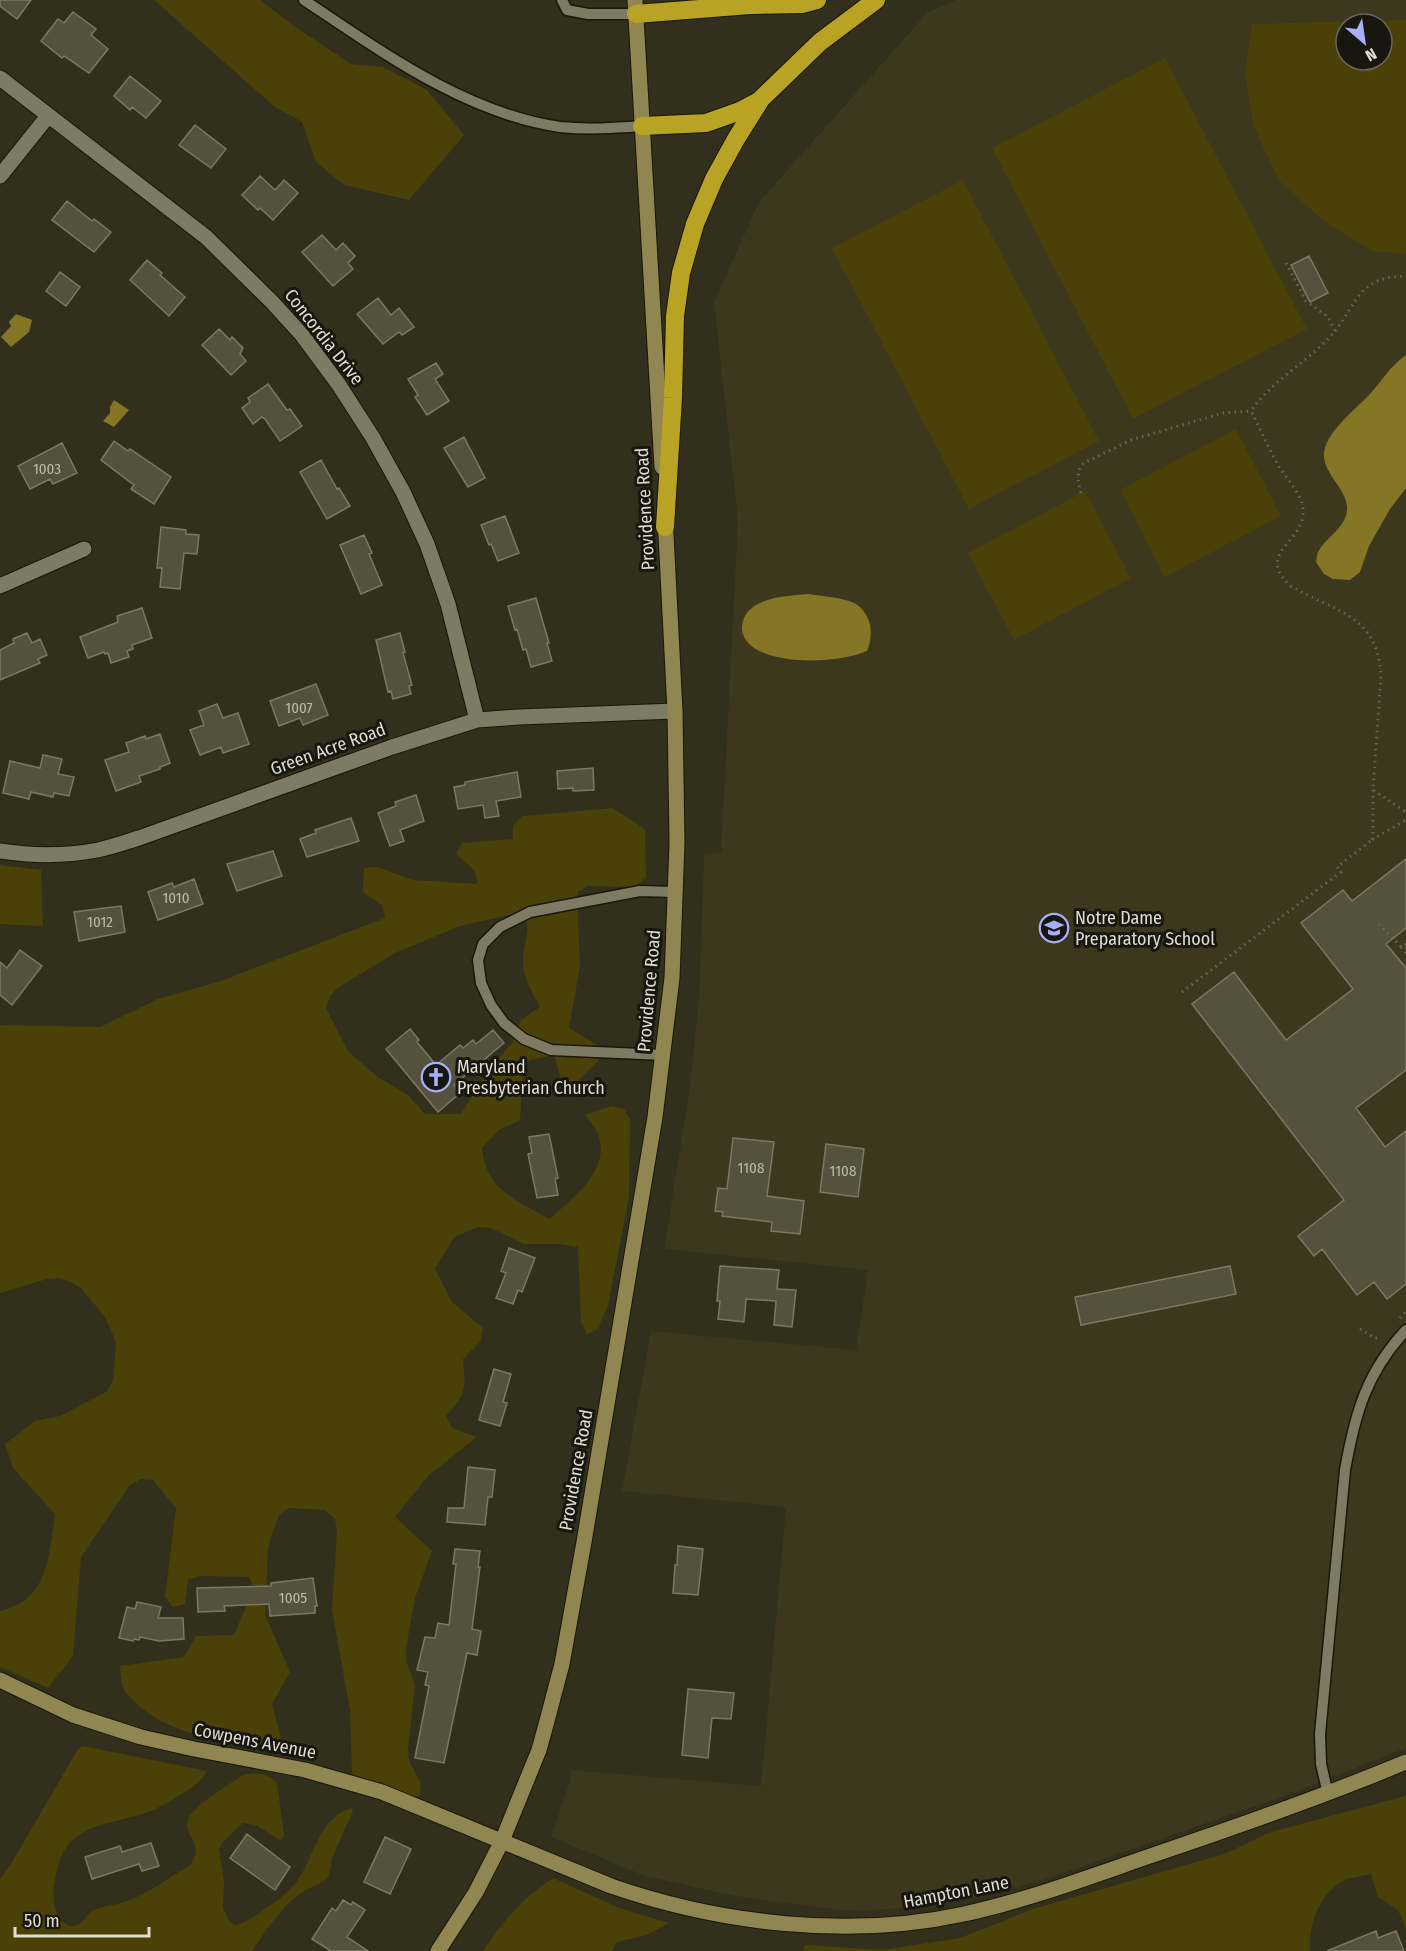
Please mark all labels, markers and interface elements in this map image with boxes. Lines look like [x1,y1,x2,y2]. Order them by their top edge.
north arrow [1334,12,1394,72]
text: N [1362,44,1380,65]
street label: Concordia Drive [280,285,368,389]
street label: Providence Road [631,447,659,571]
house number: 1003 [33,460,61,478]
house number: 1007 [285,699,313,717]
street label: Green Acre Road [267,718,389,780]
house number: 1010 [163,889,189,907]
place label: Notre Dame Preparatory School [1075,907,1215,950]
school or university icon: Notre Dame Preparatory School [1038,912,1070,944]
house number: 1012 [87,913,113,931]
street label: Providence Road [633,929,665,1053]
place label: Maryland Presbyterian Church [457,1056,605,1099]
church icon: Maryland Presbyterian Church [420,1061,452,1093]
house number: 1108 [738,1159,764,1177]
house number: 1108 [830,1162,856,1180]
street label: Providence Road [555,1408,597,1532]
house number: 1005 [279,1589,307,1607]
street label: Cowpens Avenue [192,1718,318,1764]
street label: Hampton Lane [901,1871,1011,1913]
scale bar [15,1900,148,1938]
text: 50 m [24,1910,60,1932]

